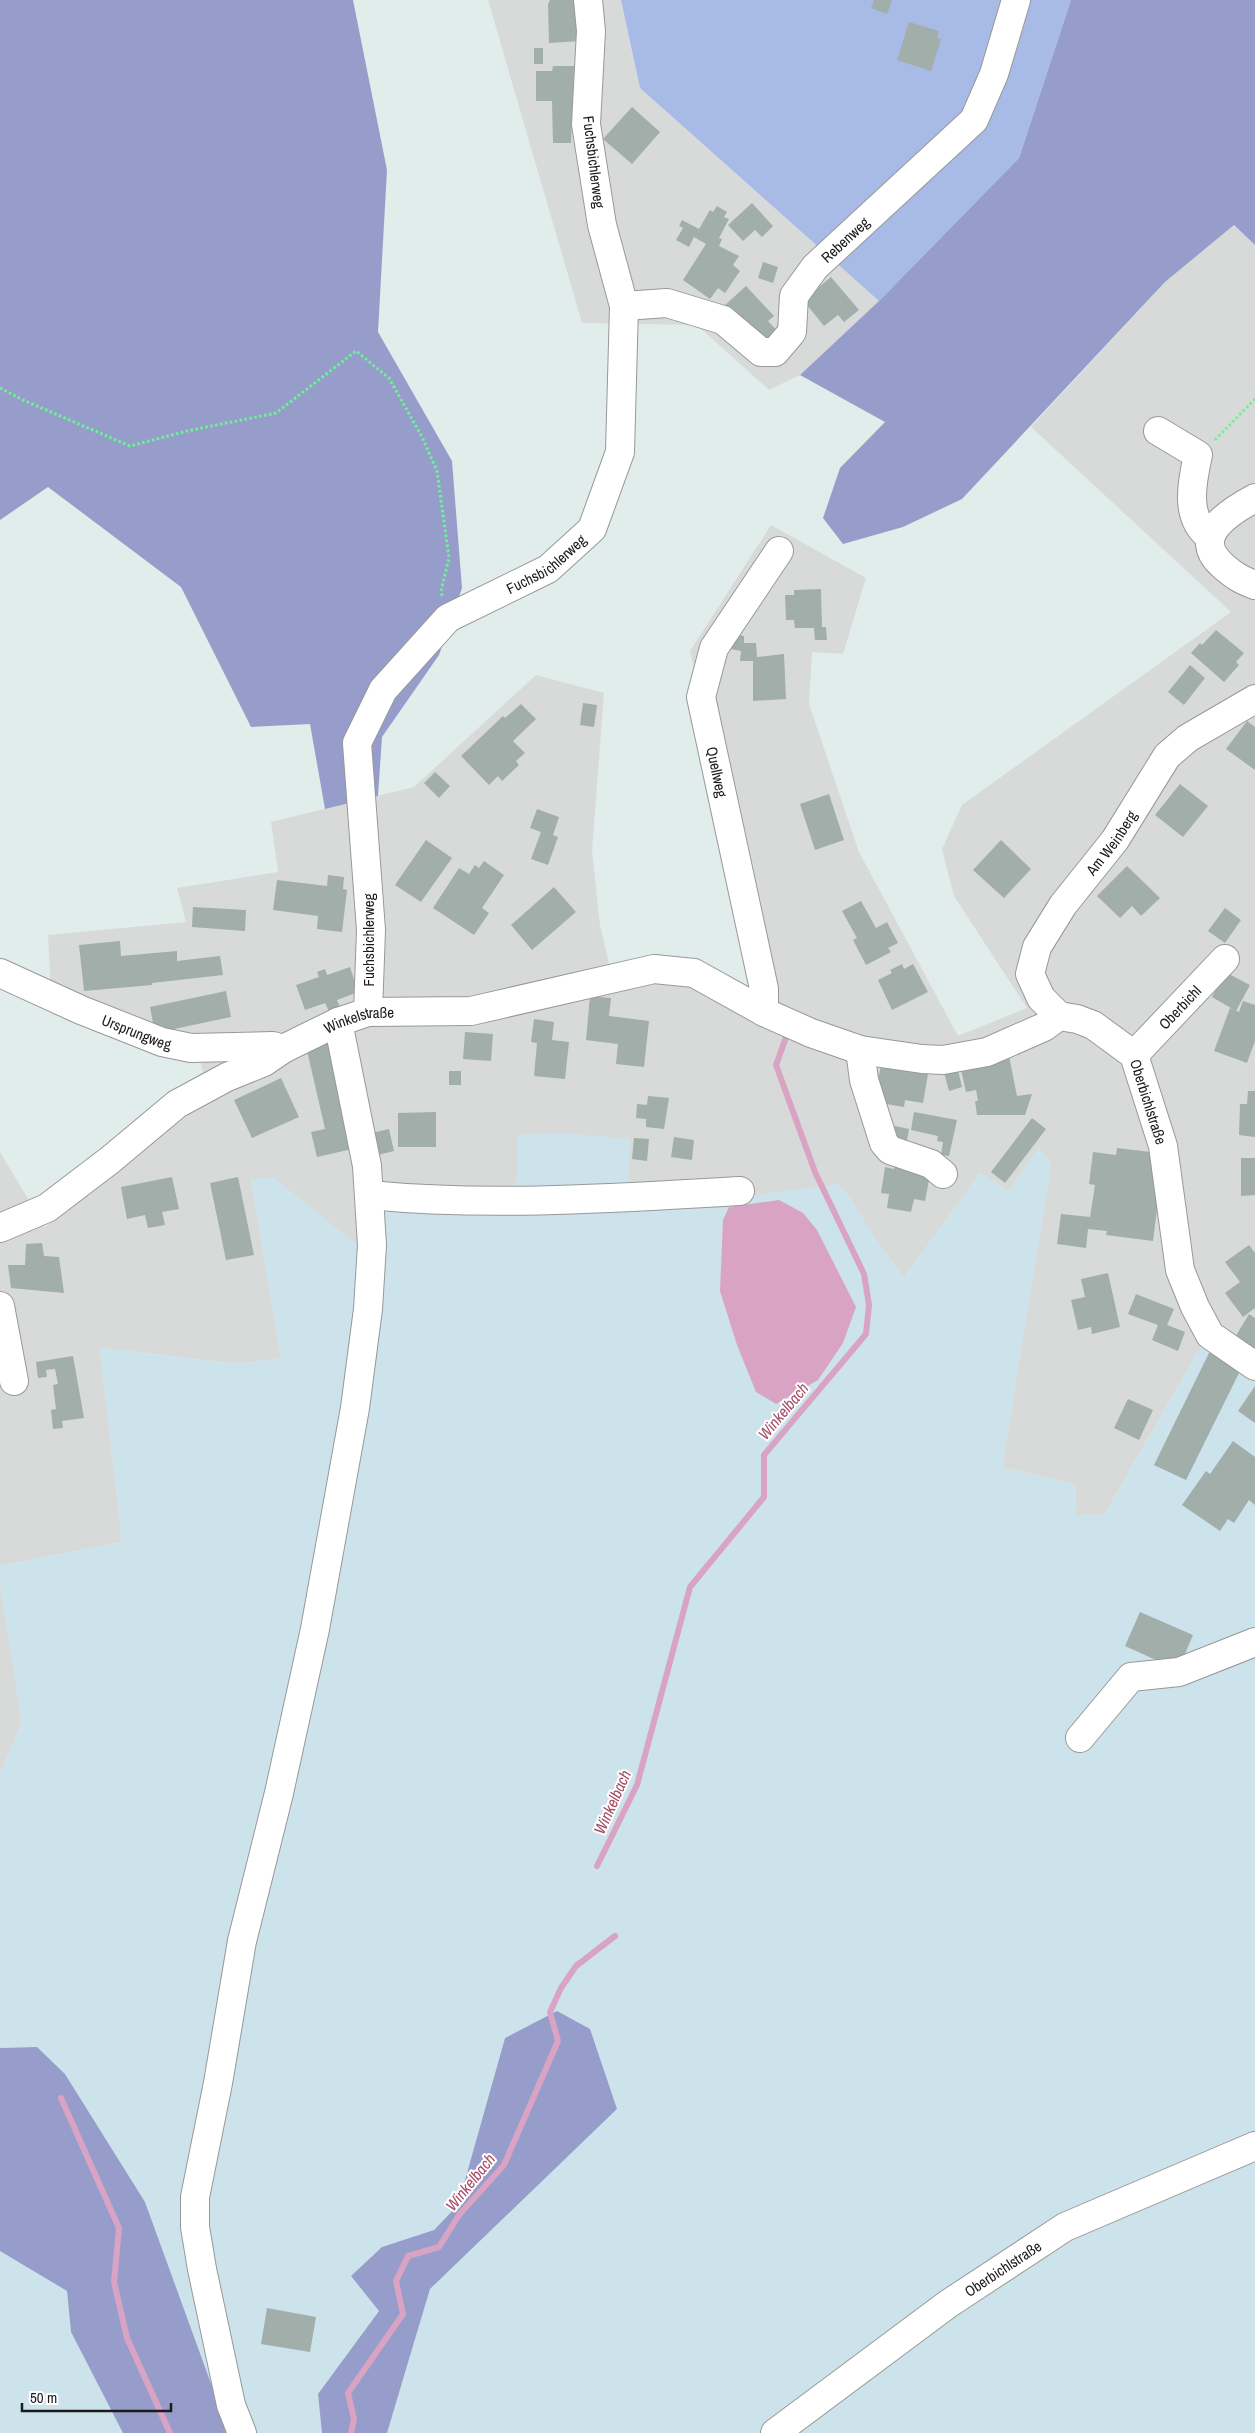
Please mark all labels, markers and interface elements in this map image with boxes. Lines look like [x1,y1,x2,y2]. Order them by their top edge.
street label: Fuchsbichlerweg [578,115,610,210]
street label: Rebenweg [816,212,874,267]
street label: Fuchsbichlerweg [503,529,590,598]
street label: Quellweg [701,745,733,799]
street label: Am Weinberg [1080,806,1141,880]
street label: Fuchsbichlerweg [358,893,379,986]
street label: Oberbichl [1153,981,1205,1034]
street label: Winkelstraße [320,1001,394,1038]
street label: Ursprungweg [99,1009,174,1054]
street label: Oberbichlstraße [1125,1056,1172,1147]
water label: Winkelbach [753,1378,813,1444]
water label: Winkelbach [588,1766,636,1838]
water label: Winkelbach [440,2149,500,2215]
street label: Oberbichlstraße [960,2235,1045,2301]
scale bar [22,2380,171,2412]
text: 50 m [30,2387,57,2408]

